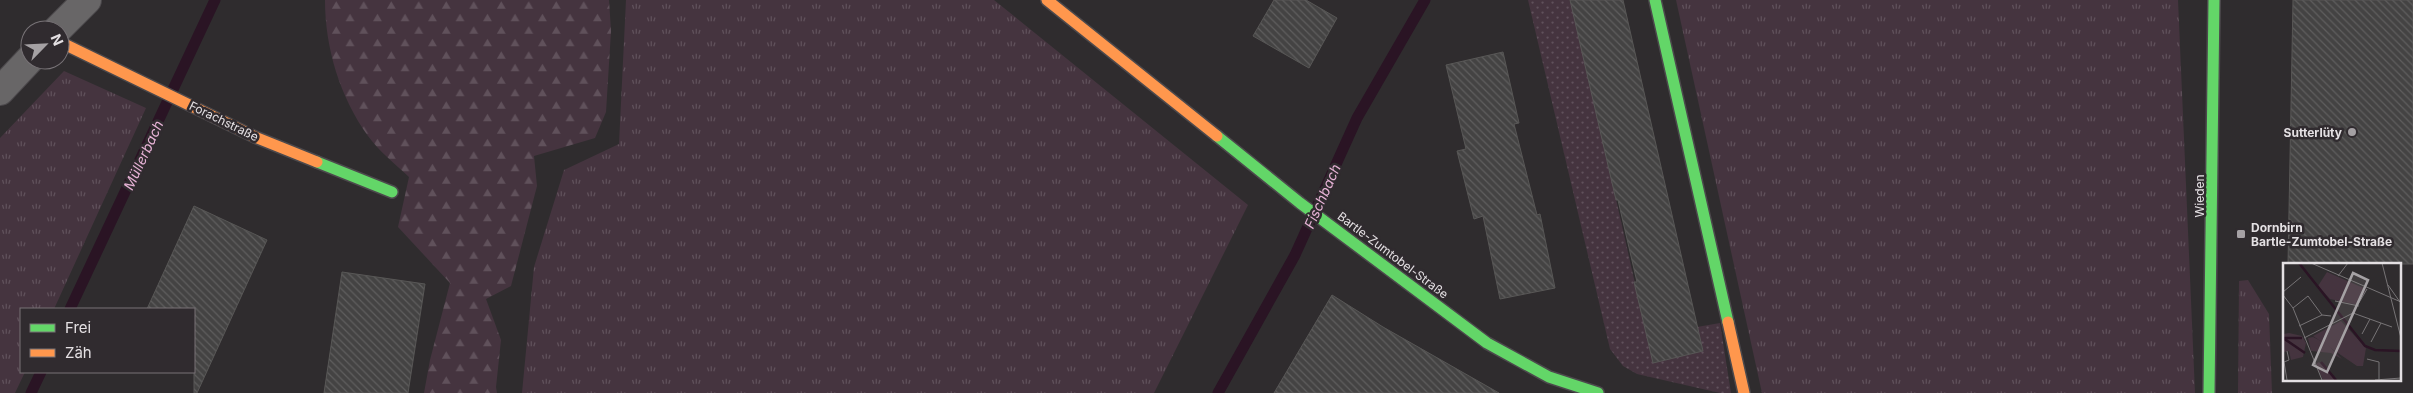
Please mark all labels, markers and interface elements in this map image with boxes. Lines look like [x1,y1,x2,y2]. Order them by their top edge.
north arrow [20,20,70,70]
text: N [47,31,67,48]
street label: Forachstraße [187,98,261,144]
water label: Müllerbach [120,118,166,192]
place label: Sutterlüty [2284,125,2343,140]
marker: Sutterlüty [2346,126,2358,138]
water label: Fischbach [1300,161,1344,231]
street label: Wieden [2192,174,2207,218]
street label: Bartle-Zumtobel-Straße [1335,208,1451,302]
place label: Dornbirn Bartle-Zumtobel-Straße [2251,220,2392,249]
marker: Dornbirn Bartle-Zumtobel-Straße [2235,228,2247,240]
inset map [2283,263,2400,380]
legend [20,308,195,373]
text: Frei [65,318,91,337]
text: Zäh [65,343,92,362]

